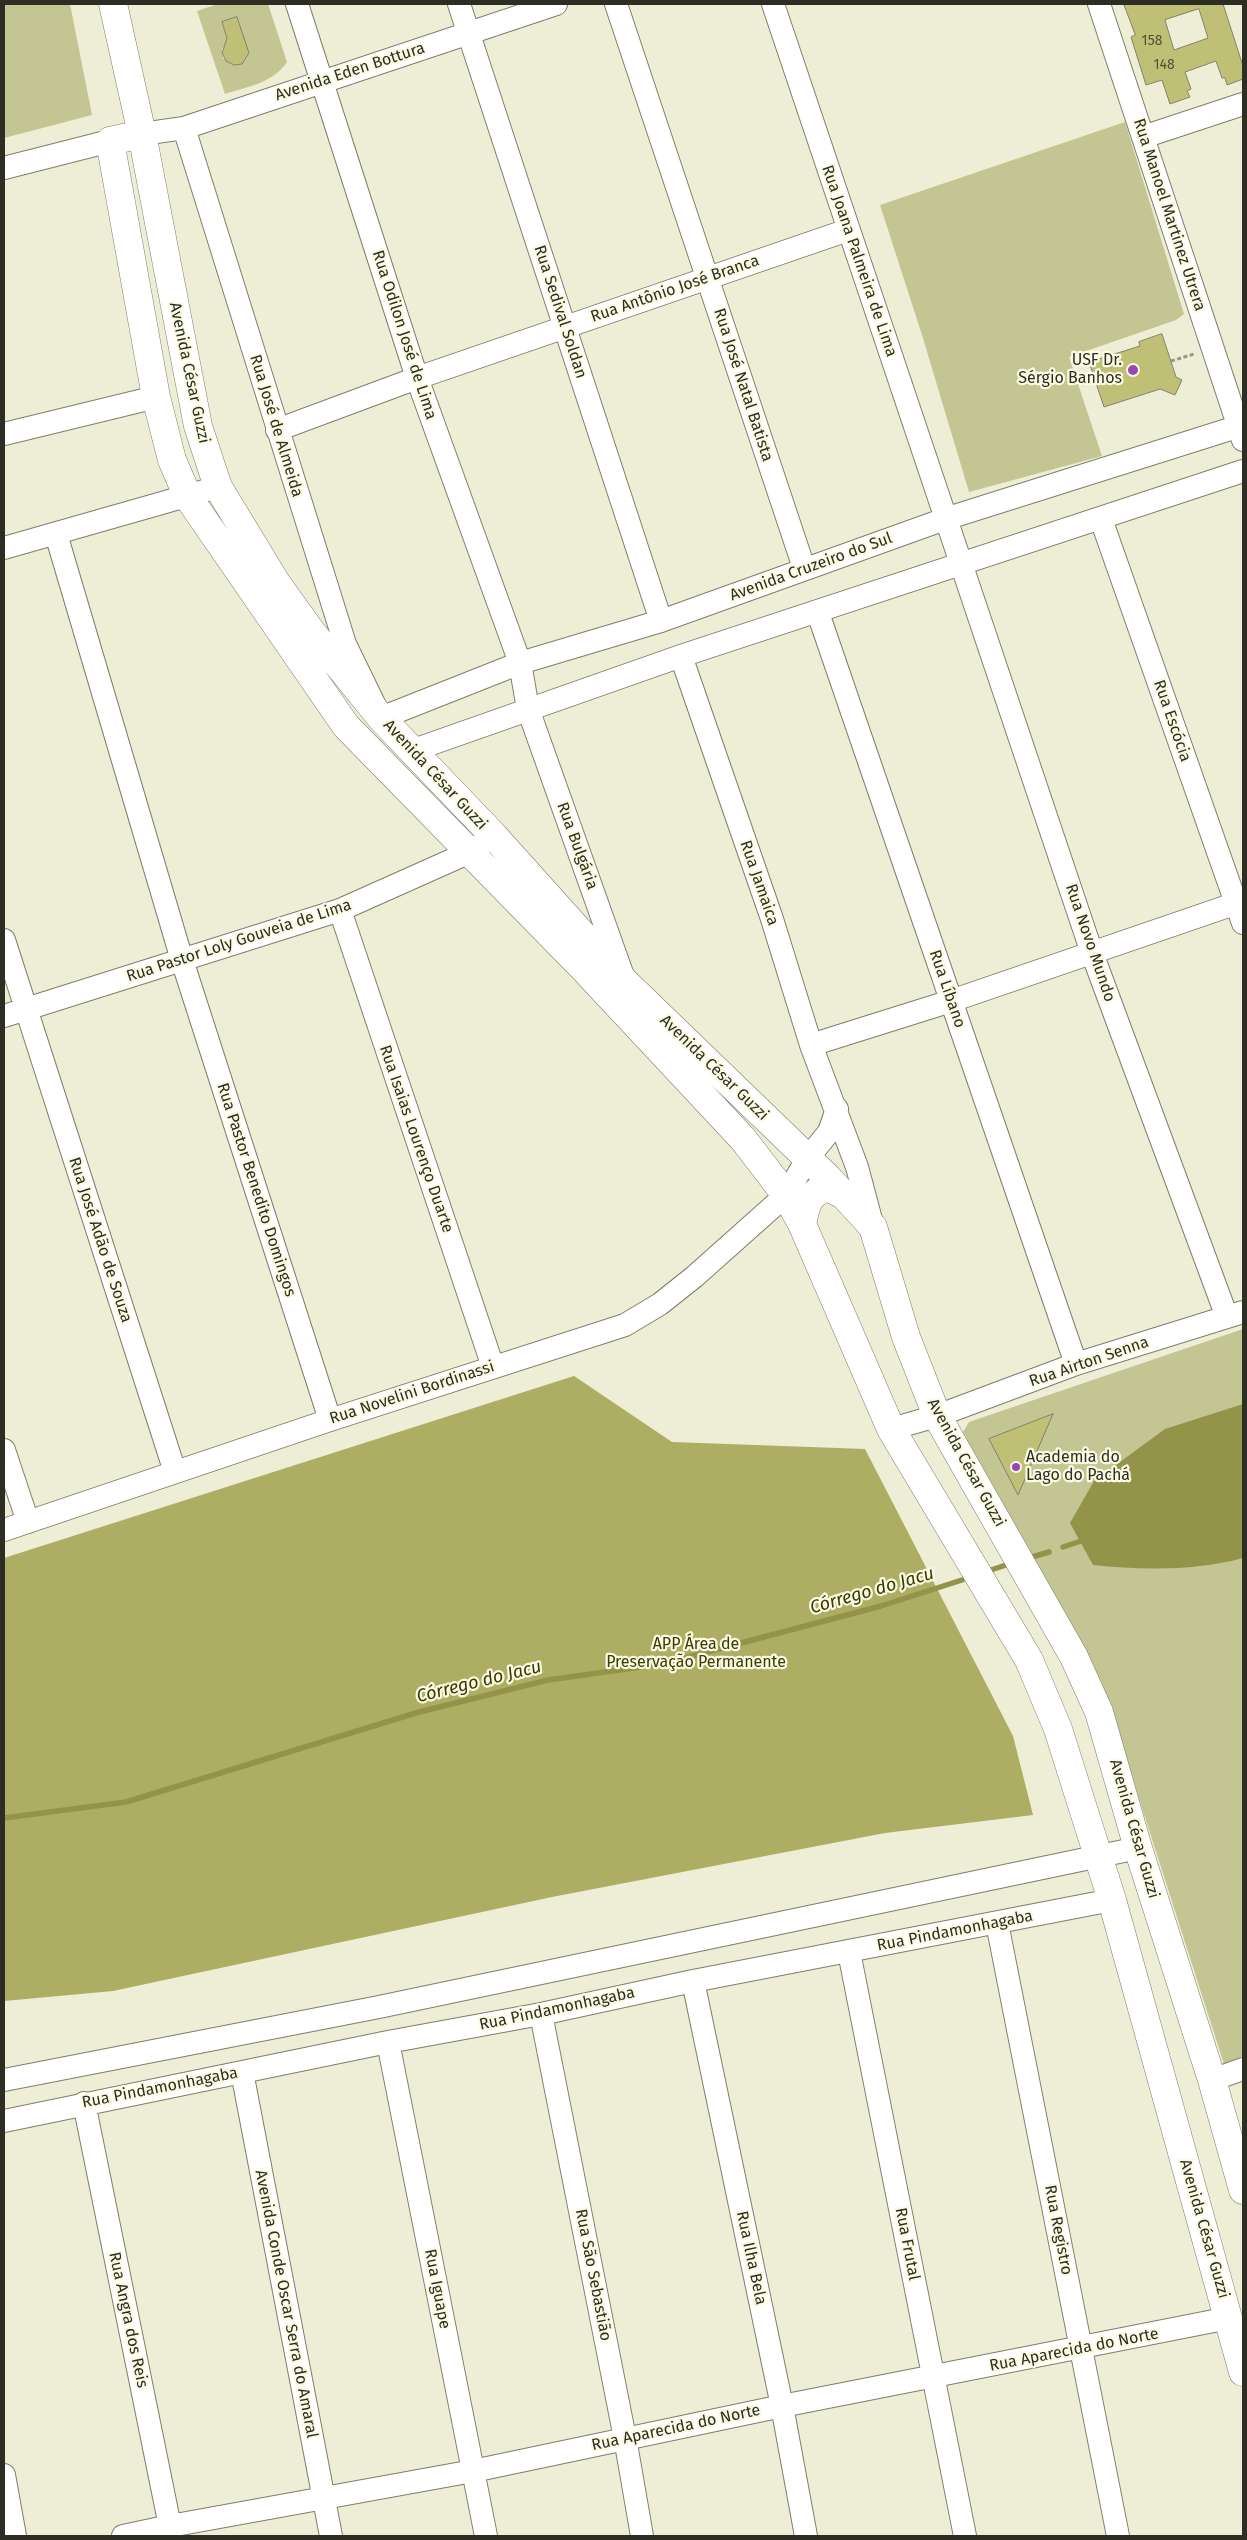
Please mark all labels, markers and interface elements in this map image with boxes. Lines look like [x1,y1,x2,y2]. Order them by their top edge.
house number: 158 [1142,33,1162,49]
street label: Avenida Eden Bottura [273,39,427,105]
house number: 148 [1153,57,1175,73]
street label: Rua Manoel Martinez Utrera [1129,116,1209,314]
street label: Rua Joana Palmeira de Lima [817,163,901,359]
street label: Rua Sedival Soldan [529,243,591,381]
street label: Rua Odilon José de Lima [368,248,440,422]
street label: Rua Antônio José Branca [588,251,762,327]
street label: Avenida César Guzzi [165,301,213,445]
street label: Rua José Natal Batista [709,306,777,464]
place label: USF Dr. Sérgio Banhos [1018,351,1122,389]
street label: Rua José de Almeida [245,352,307,500]
marker: USF Dr. Sérgio Banhos [1126,363,1140,377]
street label: Avenida Cruzeiro do Sul [727,529,895,605]
street label: Rua Escócia [1149,677,1195,765]
street label: Avenida César Guzzi [379,716,491,834]
street label: Rua Bulgária [552,800,602,892]
street label: Rua Jamaica [735,838,783,928]
street label: Rua Novo Mundo [1061,881,1119,1005]
street label: Rua Pastor Loly Gouveia de Lima [124,896,354,986]
street label: Rua Líbano [925,947,969,1031]
street label: Avenida César Guzzi [656,1011,772,1125]
street label: Rua Isaias Lourenço Duarte [375,1043,457,1235]
street label: Rua Pastor Benedito Domingos [212,1081,300,1299]
street label: Rua José Adão de Souza [64,1155,136,1325]
street label: Rua Airton Senna [1027,1333,1151,1391]
street label: Rua Novelini Bordinassi [327,1357,497,1429]
street label: Avenida César Guzzi [923,1395,1009,1531]
place label: Academia do Lago do Pachá [1026,1448,1130,1486]
marker: Academia do Lago do Pachá [1010,1461,1022,1473]
water label: Córrego do Jacu [808,1563,936,1619]
park label: APP Área de Preservação Permanente [606,1635,786,1673]
water label: Córrego do Jacu [414,1656,544,1708]
street label: Avenida César Guzzi [1105,1757,1163,1901]
street label: Rua Pindamonhagaba [875,1906,1035,1956]
street label: Rua Pindamonhagaba [477,1983,637,2035]
street label: Rua Pindamonhagaba [80,2063,240,2113]
street label: Avenida César Guzzi [1175,2157,1233,2301]
street label: Avenida Conde Oscar Serra do Amaral [251,2168,321,2440]
street label: Rua Registro [1040,2183,1076,2277]
street label: Rua Frutal [891,2206,923,2282]
street label: Rua São Sebastião [571,2207,615,2343]
street label: Rua Ilha Bela [732,2209,770,2307]
street label: Rua Iguape [420,2247,454,2331]
street label: Rua Angra dos Reis [104,2250,152,2390]
street label: Rua Aparecida do Norte [988,2324,1160,2376]
street label: Rua Aparecida do Norte [590,2401,762,2455]

